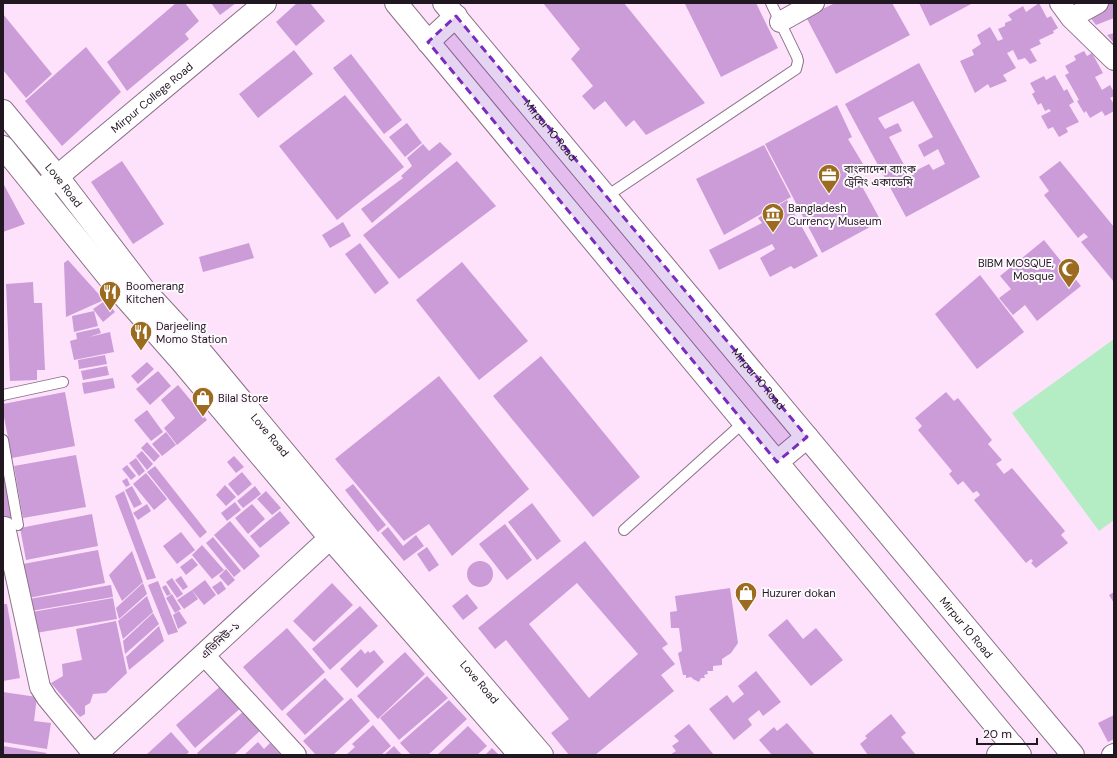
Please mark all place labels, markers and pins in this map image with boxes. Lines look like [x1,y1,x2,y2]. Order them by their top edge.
office icon: বাংলাদেশ ব্যাংক ট্রেনিং একাডেমি [816,162,842,195]
place label: বাংলাদেশ ব্যাংক ট্রেনিং একাডেমি [843,162,916,189]
museum icon: Bangladesh Currency Museum [760,201,786,234]
place label: Bangladesh Currency Museum [788,201,882,228]
place label: BIBM MOSQUE, Mosque [978,256,1054,283]
mosque icon: BIBM MOSQUE, Mosque [1056,256,1082,289]
restaurant icon: Boomerang Kitchen [97,279,123,312]
place label: Boomerang Kitchen [126,279,184,306]
restaurant icon: Darjeeling Momo Station [128,319,154,352]
place label: Darjeeling Momo Station [156,319,227,346]
shop icon: Bilal Store [190,385,216,418]
place label: Bilal Store [218,391,268,405]
shop icon: Huzurer dokan [733,580,759,613]
place label: Huzurer dokan [762,586,835,600]

